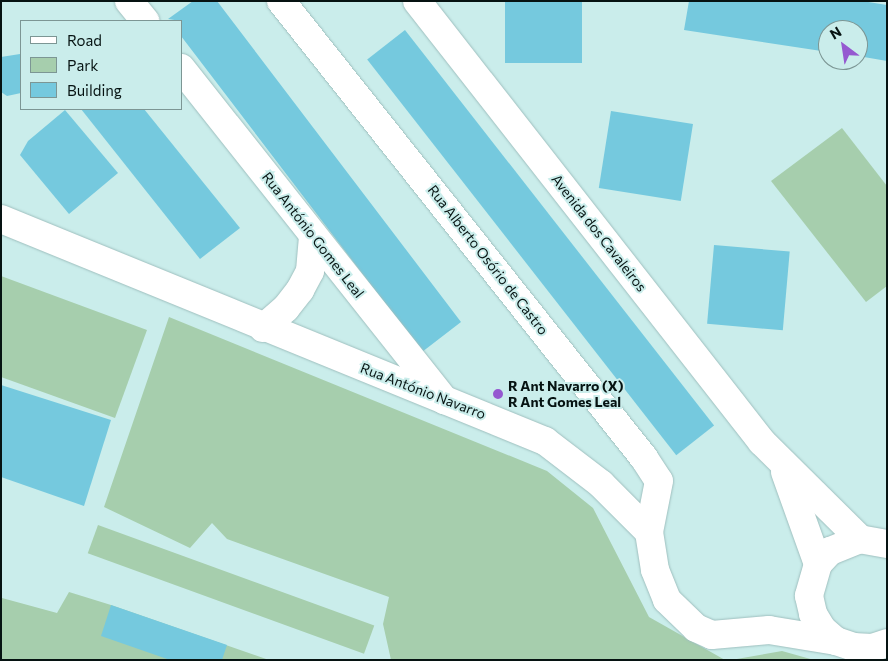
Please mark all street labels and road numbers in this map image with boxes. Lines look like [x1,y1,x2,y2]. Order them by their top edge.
street label: Rua António Gomes Leal [259,169,367,301]
street label: Avenida dos Cavaleiros [548,171,650,295]
street label: Rua Alberto Osório de Castro [424,182,552,338]
street label: Rua António Navarro [358,359,488,423]

